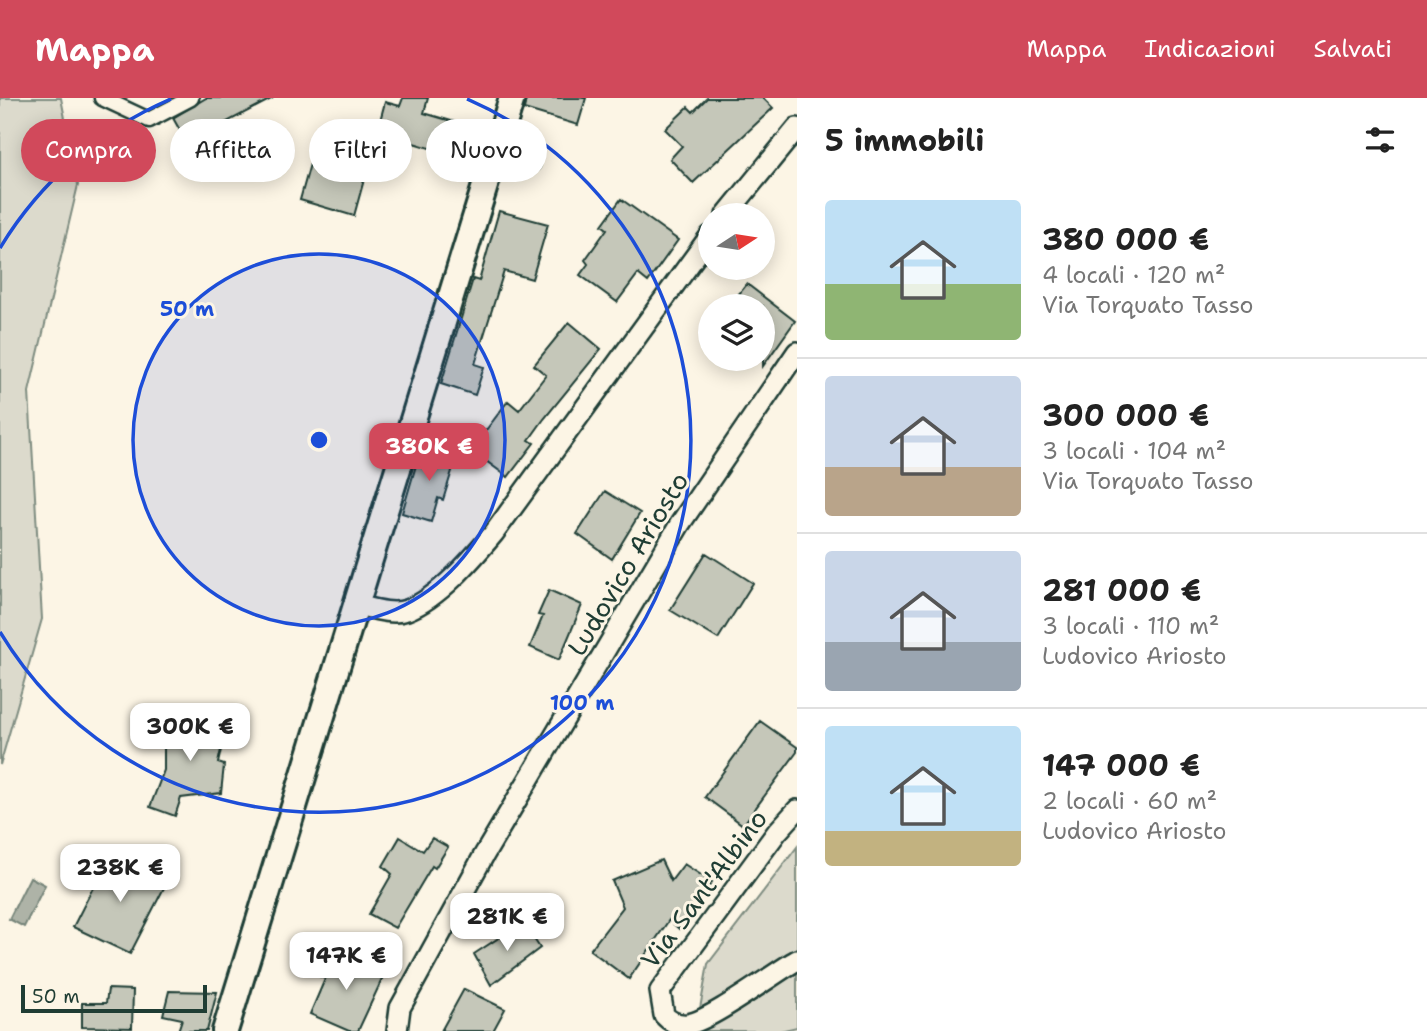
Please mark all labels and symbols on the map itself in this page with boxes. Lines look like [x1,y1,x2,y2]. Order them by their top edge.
north arrow [698,203,775,280]
text: 50 m [160,295,214,323]
pin: 380K € [372,424,486,483]
centre of rings [307,428,331,452]
street label: Ludovico Ariosto [559,465,696,662]
text: 100 m [550,689,614,717]
pin: 300K € [133,704,247,763]
street label: Via Sant'Albino [632,802,775,975]
pin: 238K € [63,844,177,904]
pin: 281K € [450,894,564,953]
pin: 147K € [289,932,403,992]
scale bar [21,982,206,1014]

